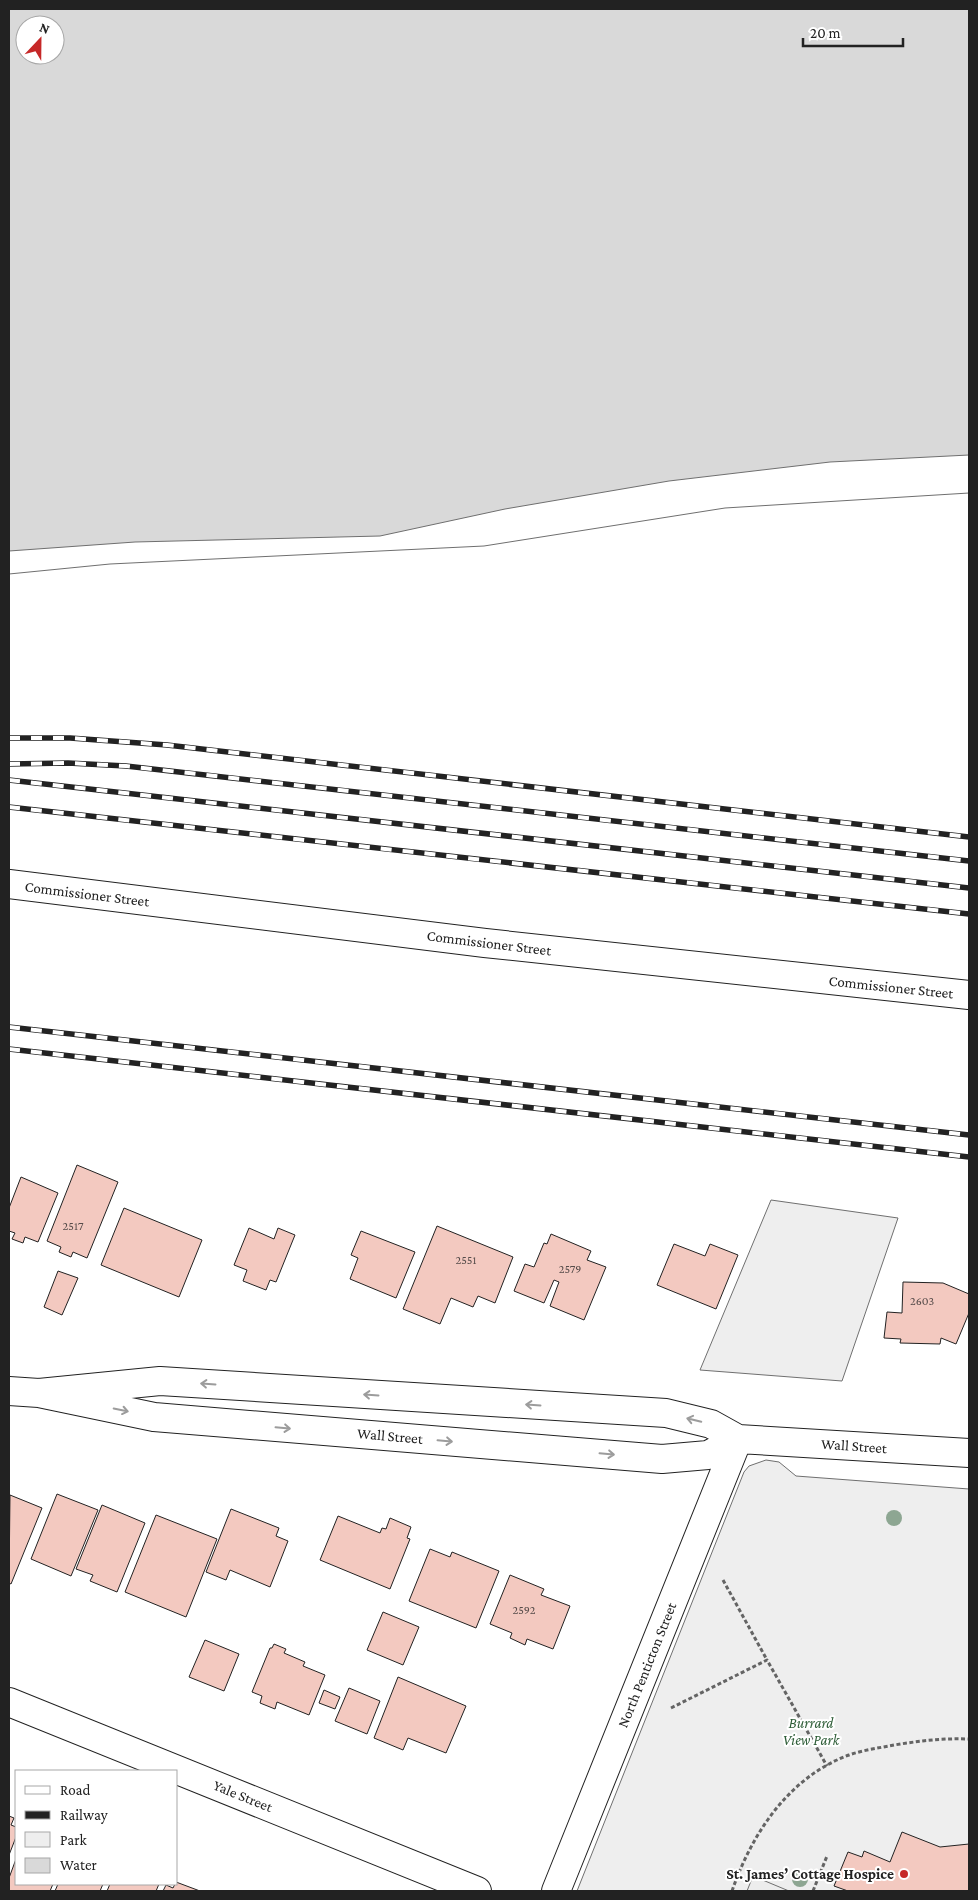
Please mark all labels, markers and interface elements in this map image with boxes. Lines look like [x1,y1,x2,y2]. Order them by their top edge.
north arrow [15,15,65,65]
scale bar [803,15,903,47]
text: N [37,19,53,37]
text: 20 m [810,25,841,41]
street label: Commissioner Street [24,878,151,910]
street label: Commissioner Street [426,927,553,959]
street label: Commissioner Street [828,972,955,1002]
house number: 2517 [63,1219,84,1233]
house number: 2551 [456,1253,476,1267]
house number: 2579 [559,1262,581,1276]
house number: 2603 [910,1294,934,1308]
one-way arrow [201,1380,217,1389]
one-way arrow [363,1390,379,1399]
one-way arrow [525,1400,541,1409]
one-way arrow [113,1406,129,1415]
one-way arrow [687,1415,703,1424]
one-way arrow [275,1423,291,1432]
street label: Wall Street [356,1425,425,1447]
one-way arrow [436,1436,452,1446]
street label: Wall Street [821,1436,888,1456]
one-way arrow [598,1450,614,1459]
street label: North Penticton Street [615,1599,680,1730]
house number: 2592 [513,1603,536,1617]
park label: Burrard View Park [783,1715,841,1748]
legend [15,1770,178,1885]
street label: Yale Street [211,1777,276,1815]
text: Road [60,1782,91,1798]
text: Railway [60,1807,108,1824]
text: Park [60,1832,87,1848]
text: Water [60,1857,97,1873]
place label: St. James’ Cottage Hospice [726,1866,894,1882]
marker: St. James’ Cottage Hospice [898,1868,910,1880]

